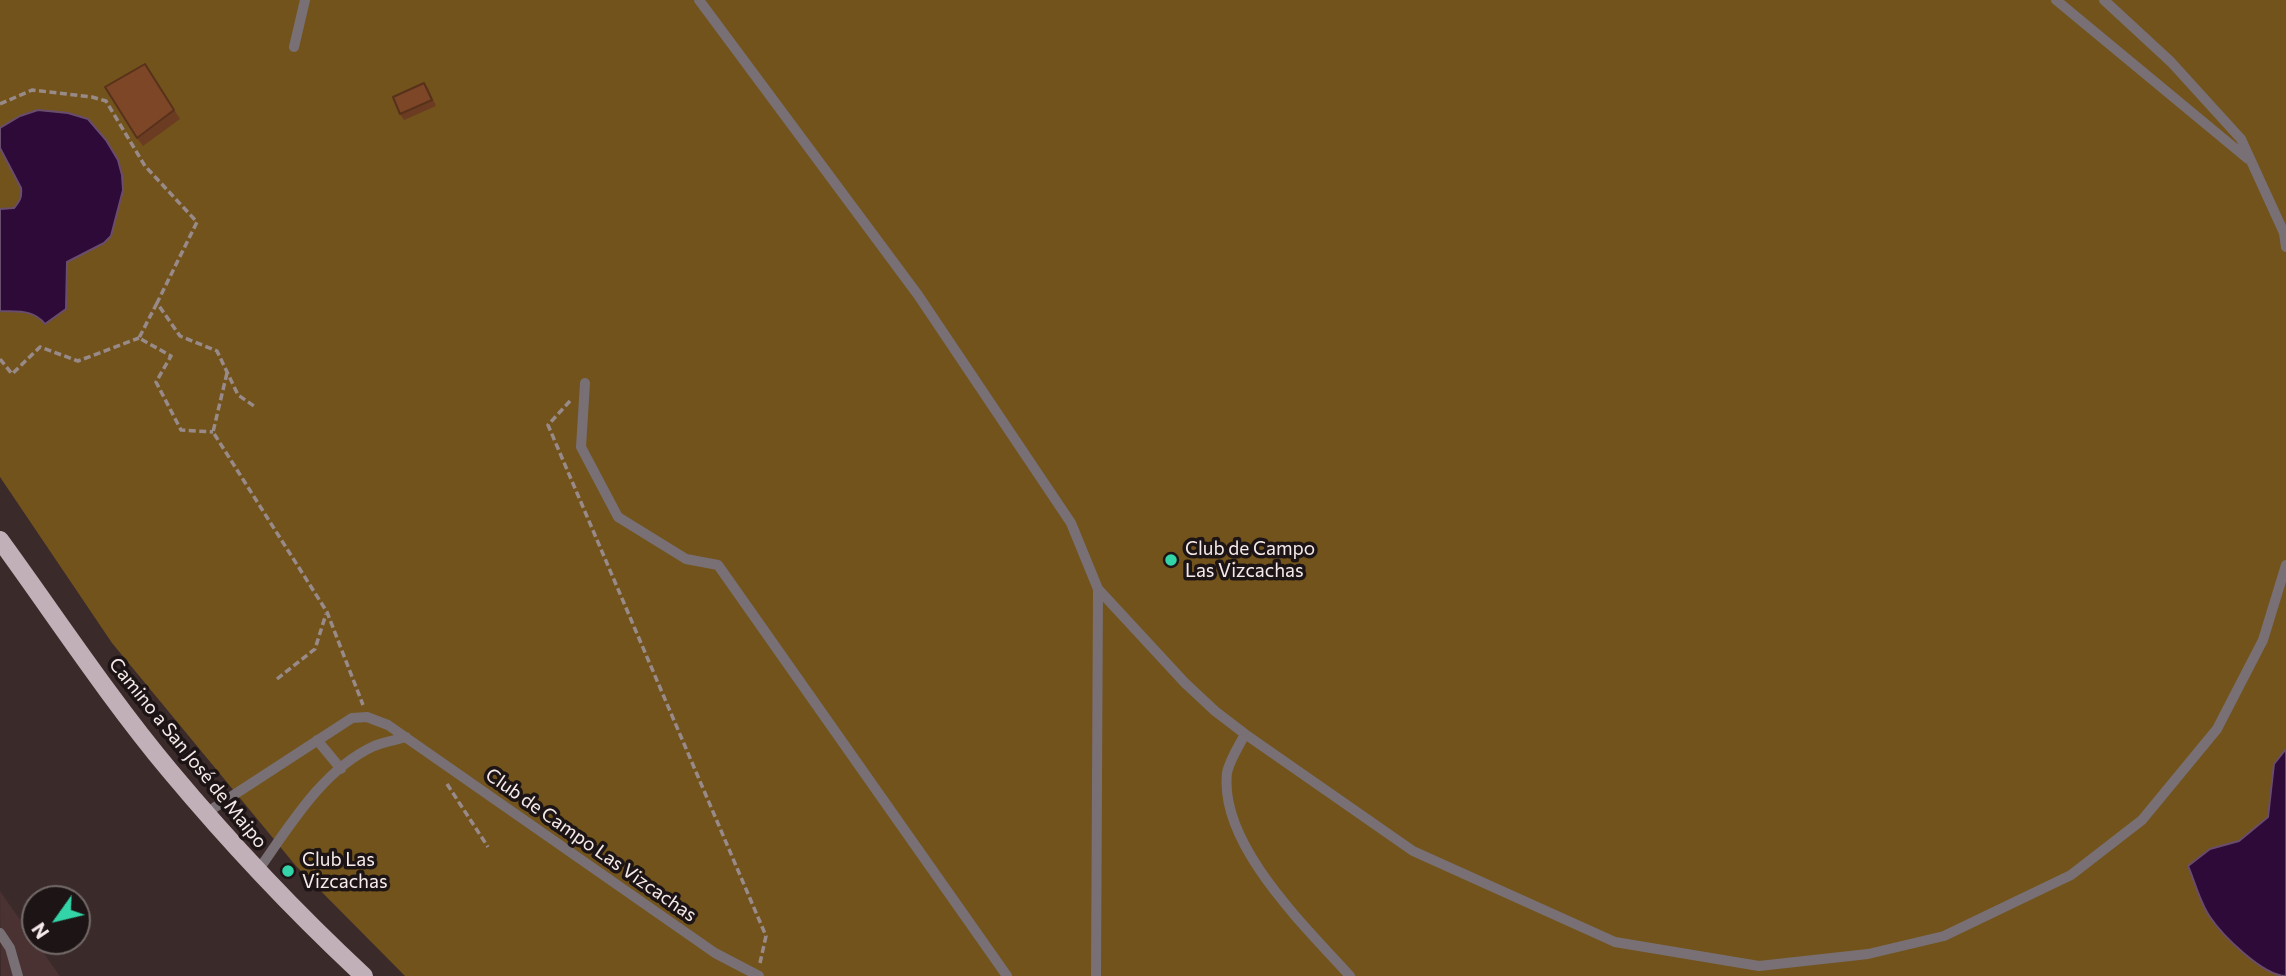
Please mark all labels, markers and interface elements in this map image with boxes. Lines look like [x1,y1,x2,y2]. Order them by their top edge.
place label: Club de Campo Las Vizcachas [1185,538,1315,582]
marker: Club de Campo Las Vizcachas [1163,552,1179,568]
street label: Camino a San José de Maipo [104,653,272,853]
street label: Club de Campo Las Vizcachas [481,763,701,927]
place label: Club Las Vizcachas [302,849,388,893]
marker: Club Las Vizcachas [280,863,296,879]
north arrow [21,885,91,955]
text: N [26,919,53,943]

